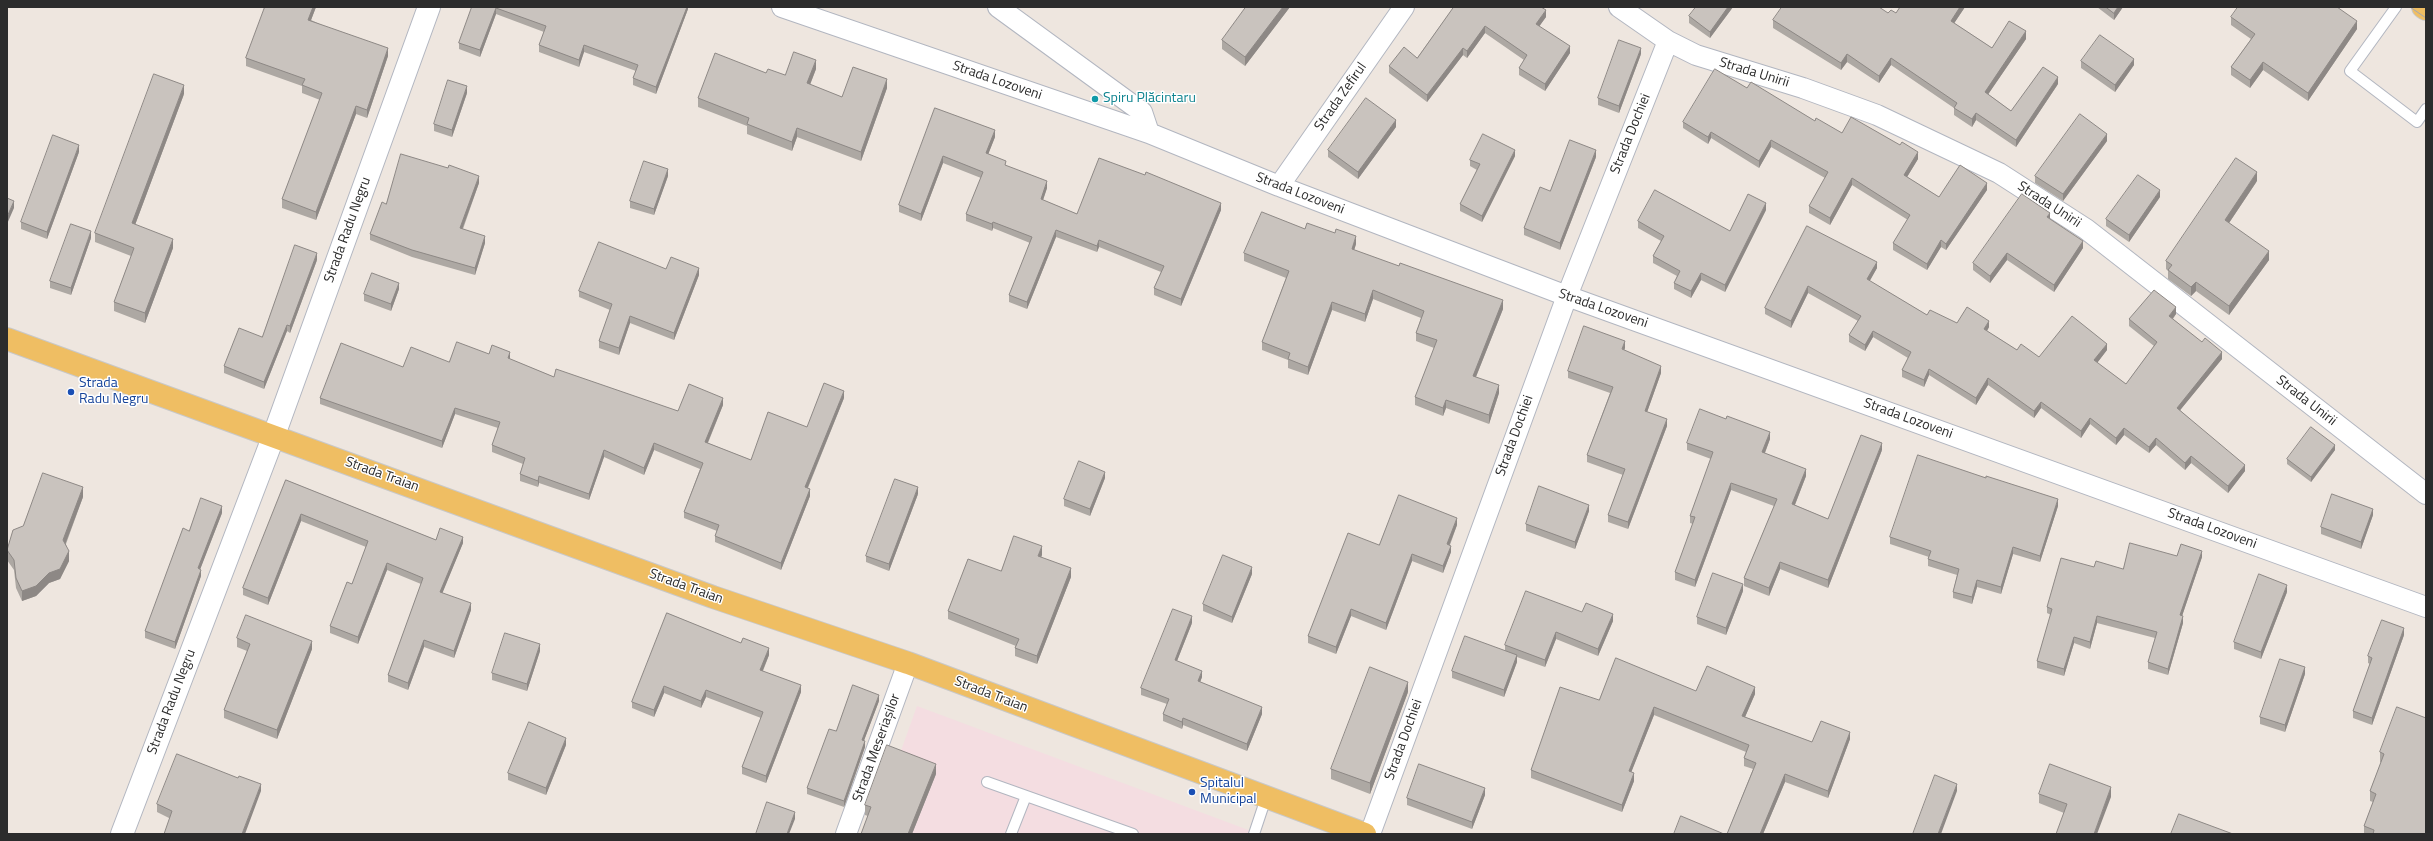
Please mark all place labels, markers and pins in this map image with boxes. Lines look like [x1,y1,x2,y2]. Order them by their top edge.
place label: Spiru Plăcintaru [1103,91,1196,107]
marker: Spiru Plăcintaru [1090,94,1100,104]
place label: Strada Radu Negru [79,376,148,408]
marker: Strada Radu Negru [66,387,76,397]
place label: Spitalul Municipal [1200,776,1257,808]
marker: Spitalul Municipal [1187,787,1197,797]

